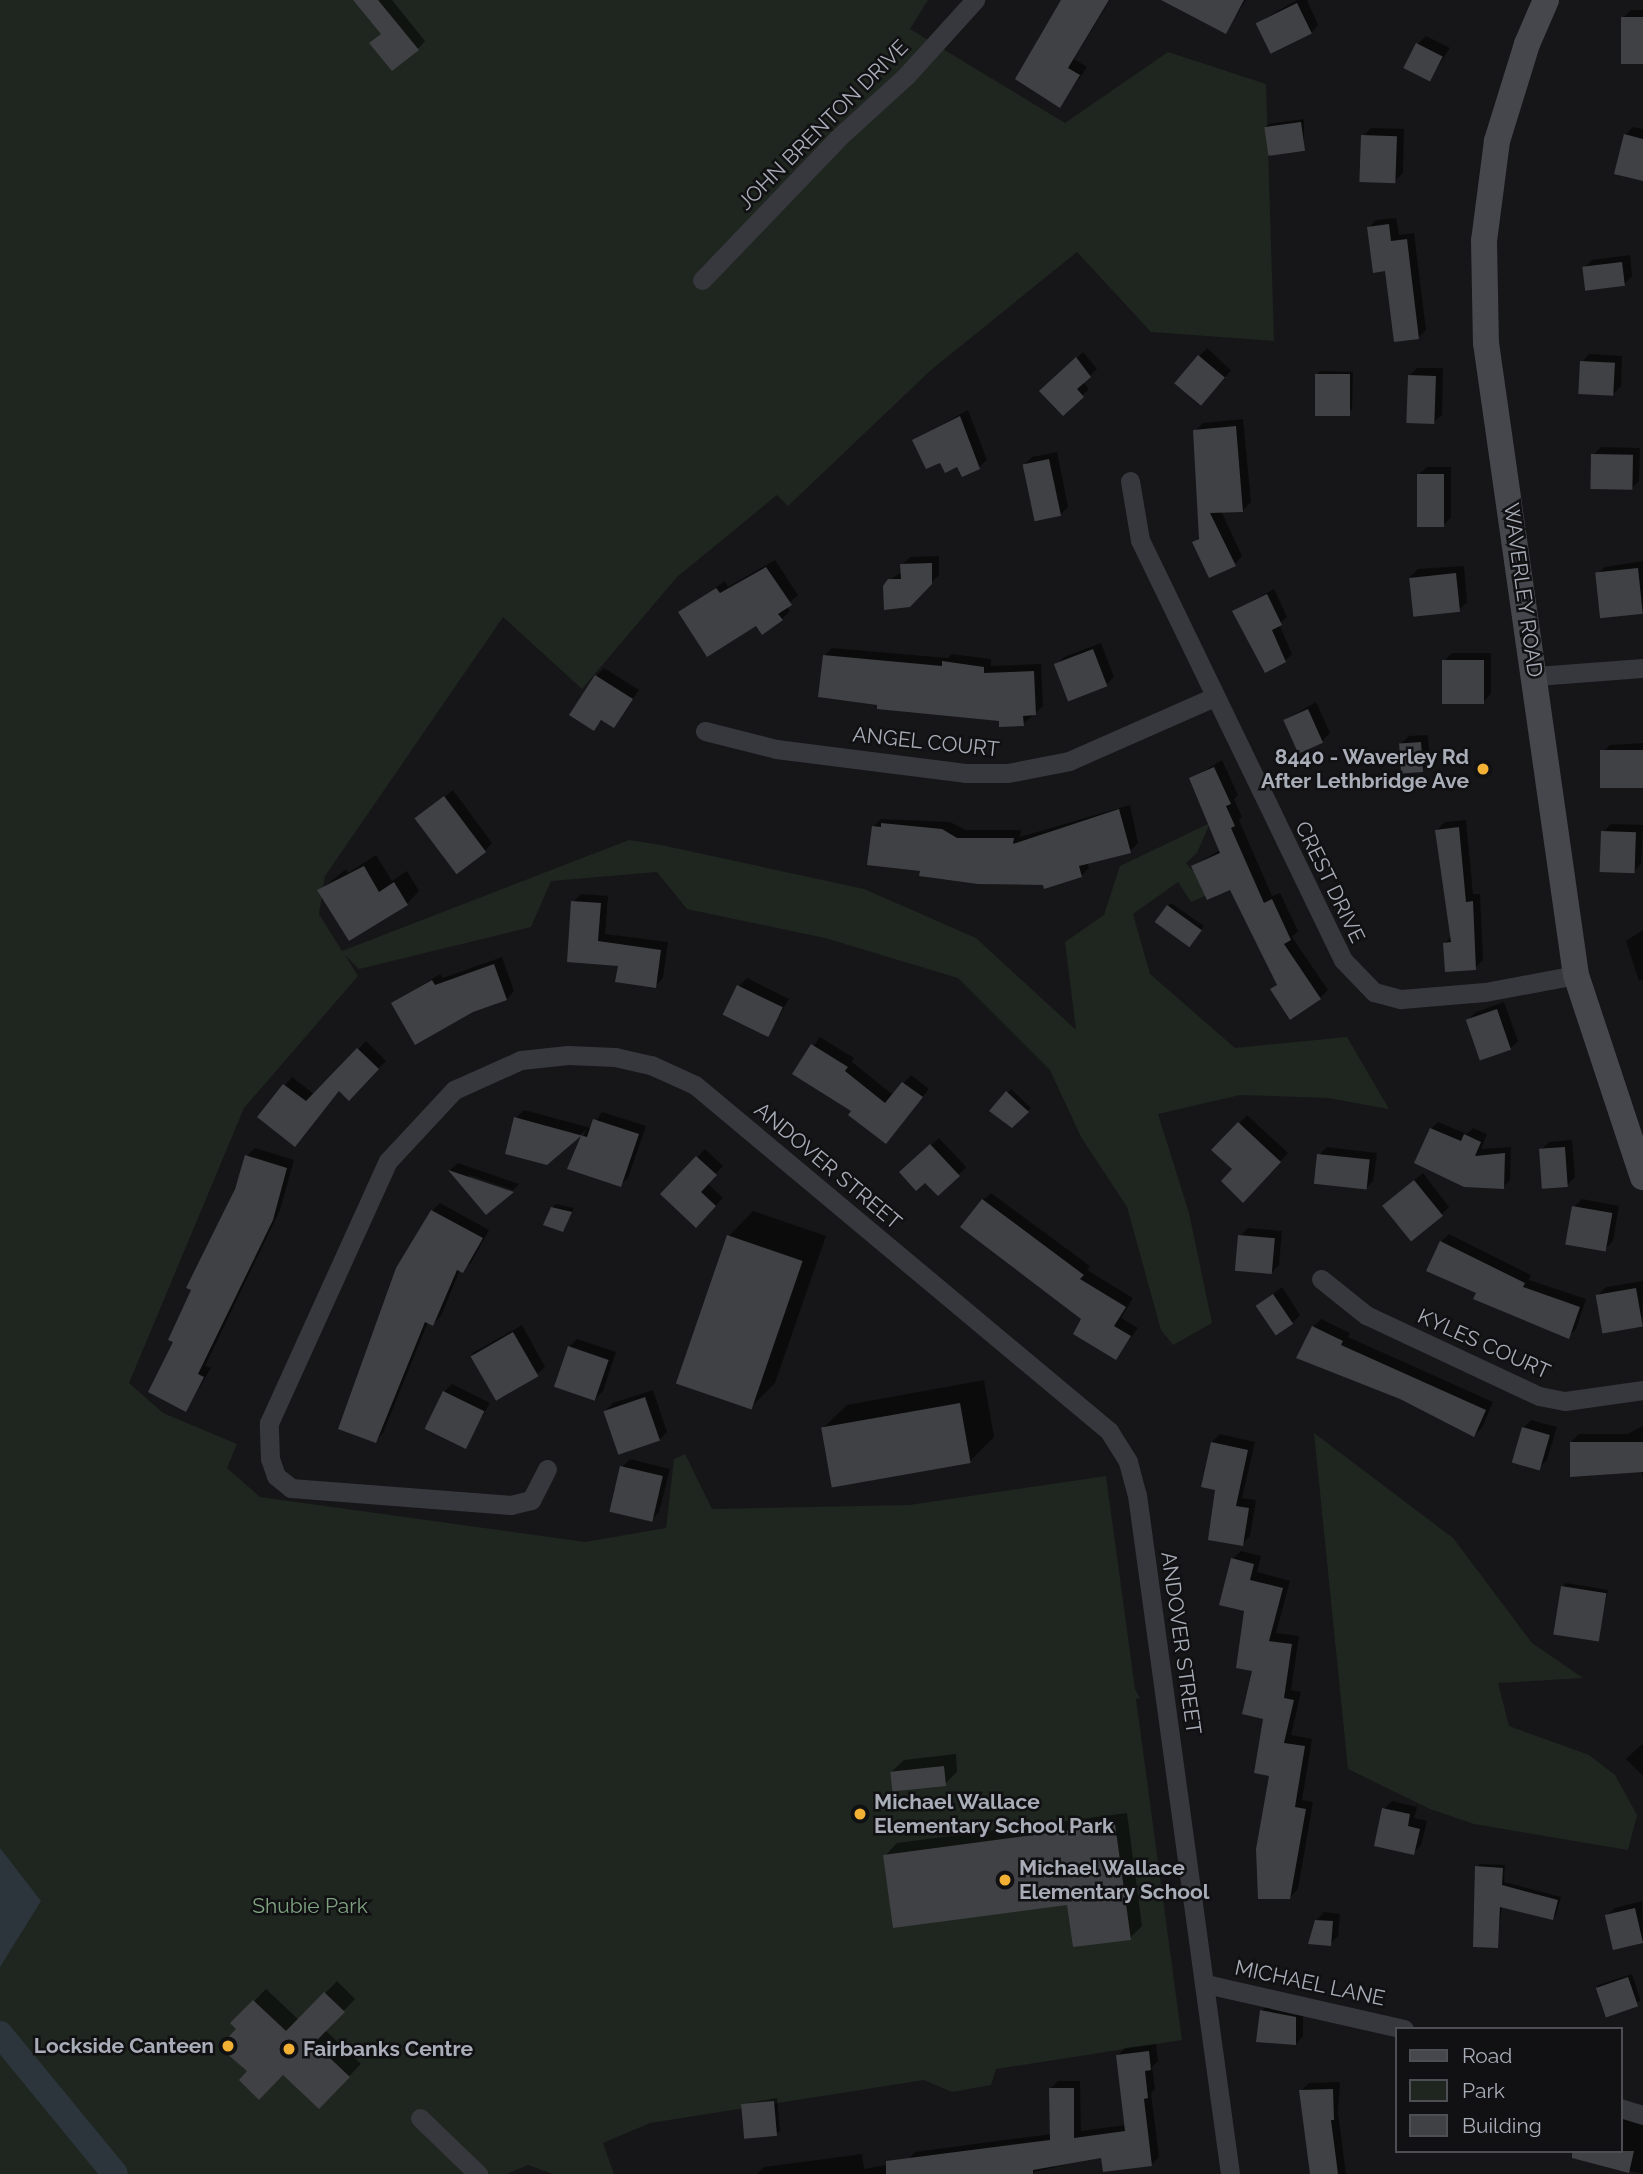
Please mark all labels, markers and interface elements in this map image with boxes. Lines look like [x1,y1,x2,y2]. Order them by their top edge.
street label: JOHN BRENTON DRIVE [733,35,913,215]
street label: WAVERLEY ROAD [1498,501,1548,679]
street label: ANGEL COURT [851,722,1001,762]
place label: 8440 - Waverley Rd After Lethbridge Ave [1260,744,1469,794]
marker: 8440 - Waverley Rd After Lethbridge Ave [1475,761,1491,777]
street label: CREST DRIVE [1290,817,1370,947]
street label: ANDOVER STREET [749,1097,907,1235]
street label: KYLES COURT [1414,1304,1554,1384]
street label: ANDOVER STREET [1156,1550,1206,1736]
place label: Michael Wallace Elementary School Park [874,1789,1115,1839]
marker: Michael Wallace Elementary School Park [852,1806,868,1822]
place label: Michael Wallace Elementary School [1019,1855,1210,1905]
marker: Michael Wallace Elementary School [997,1872,1013,1888]
park label: Shubie Park [252,1893,368,1919]
street label: MICHAEL LANE [1232,1955,1388,2011]
legend [1394,2027,1622,2153]
place label: Lockside Canteen [34,2033,214,2059]
place label: Fairbanks Centre [303,2036,473,2062]
marker: Lockside Canteen [220,2038,236,2054]
marker: Fairbanks Centre [281,2041,297,2057]
text: Road [1462,2043,1512,2068]
text: Park [1462,2078,1505,2103]
text: Building [1462,2113,1542,2138]

